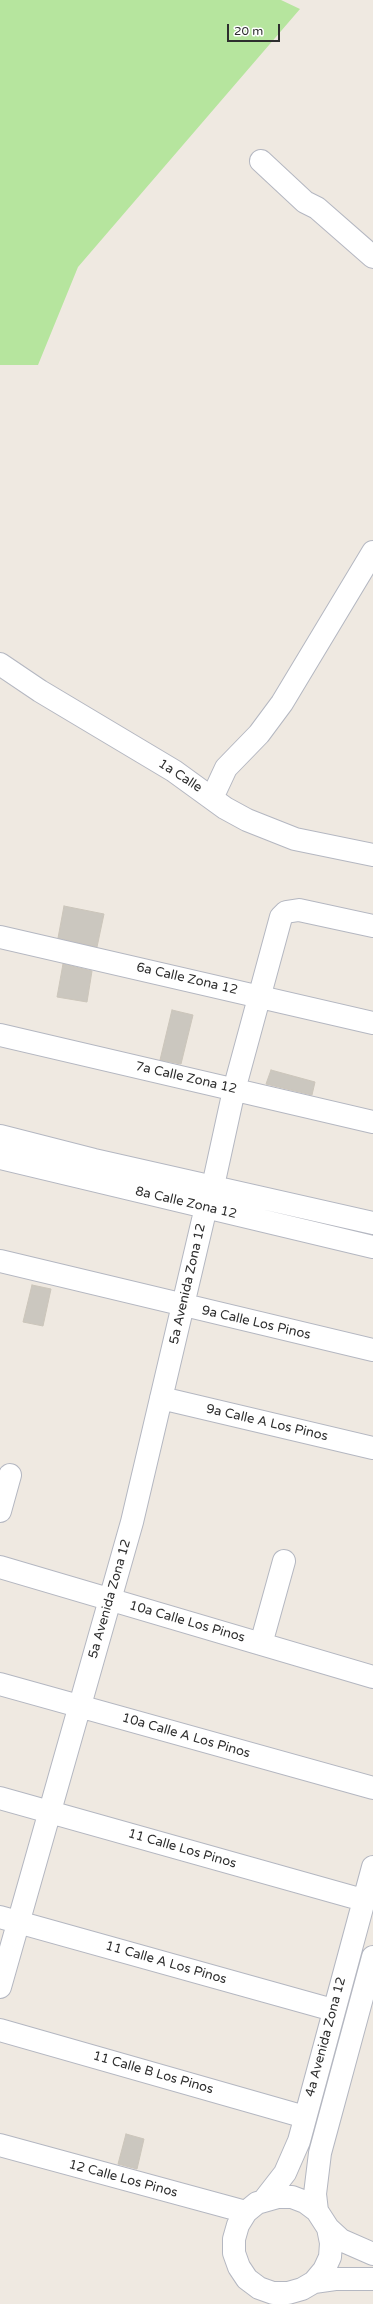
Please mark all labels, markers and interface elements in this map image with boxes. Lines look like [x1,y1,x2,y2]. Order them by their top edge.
scale bar [229,16,282,42]
text: 20 m [234,24,263,38]
street label: 1a Calle [155,756,205,796]
street label: 6a Calle Zona 12 [135,960,239,998]
street label: 7a Calle Zona 12 [134,1059,238,1097]
street label: 8a Calle Zona 12 [134,1184,238,1222]
street label: 5a Avenida Zona 12 [167,1222,209,1346]
street label: 9a Calle Los Pinos [200,1303,312,1343]
street label: 9a Calle A Los Pinos [205,1401,329,1445]
street label: 5a Avenida Zona 12 [85,1538,135,1660]
street label: 10a Calle Los Pinos [127,1598,247,1646]
street label: 10a Calle A Los Pinos [120,1710,252,1762]
street label: 11 Calle Los Pinos [126,1826,238,1872]
street label: 11 Calle A Los Pinos [104,1938,228,1988]
street label: 4a Avenida Zona 12 [302,1975,350,2099]
street label: 11 Calle B Los Pinos [91,2048,215,2098]
street label: 12 Calle Los Pinos [67,2157,179,2201]

